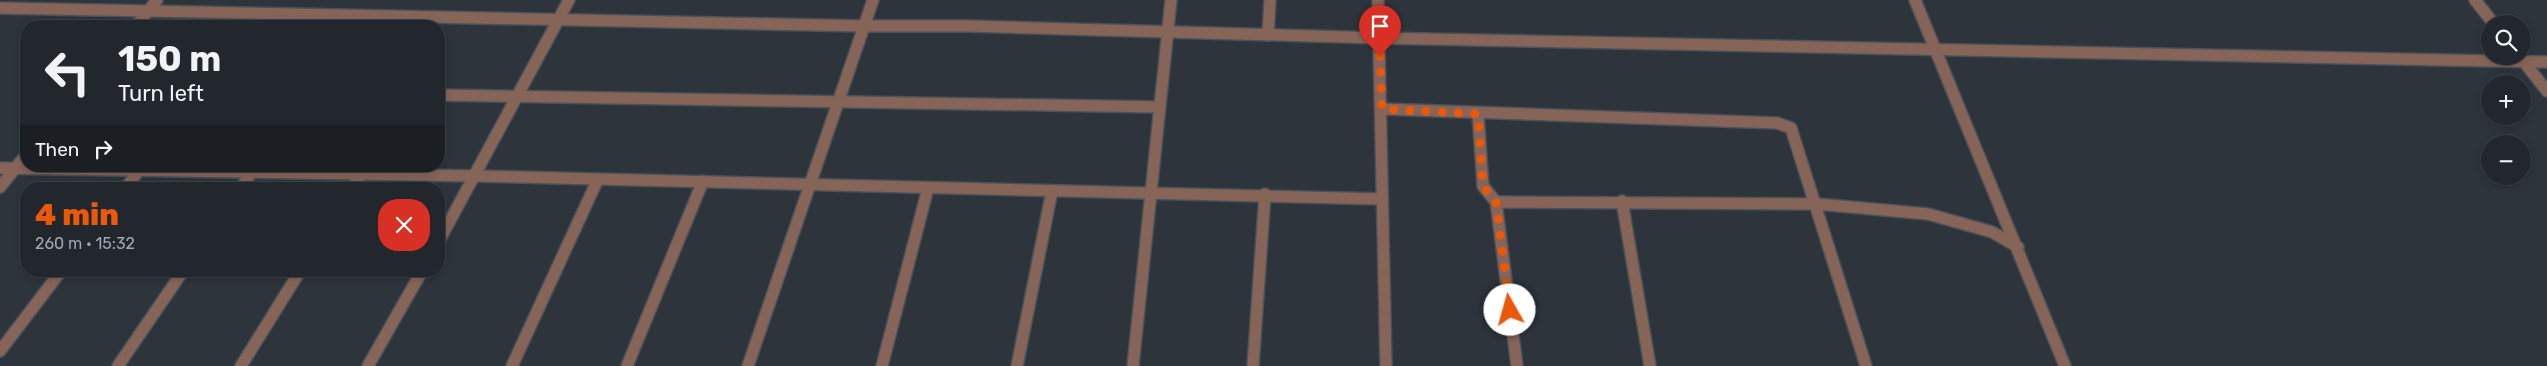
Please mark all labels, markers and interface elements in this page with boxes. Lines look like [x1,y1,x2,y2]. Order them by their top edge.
pin [1359,5,1401,56]
icon: arrive [1366,12,1394,40]
map controls [2481,15,2531,185]
button: search [2481,15,2531,65]
text: 150 m [118,38,221,80]
icon: left [35,40,100,105]
button: + [2481,75,2531,125]
text: Turn left [118,80,204,107]
icon: right [89,135,117,163]
button: − [2481,135,2531,185]
text: Then [35,138,79,161]
text: 4 min [35,197,119,233]
button: close [378,199,430,251]
text: 260 m · 15:32 [35,234,135,253]
position arrow [1483,283,1535,335]

